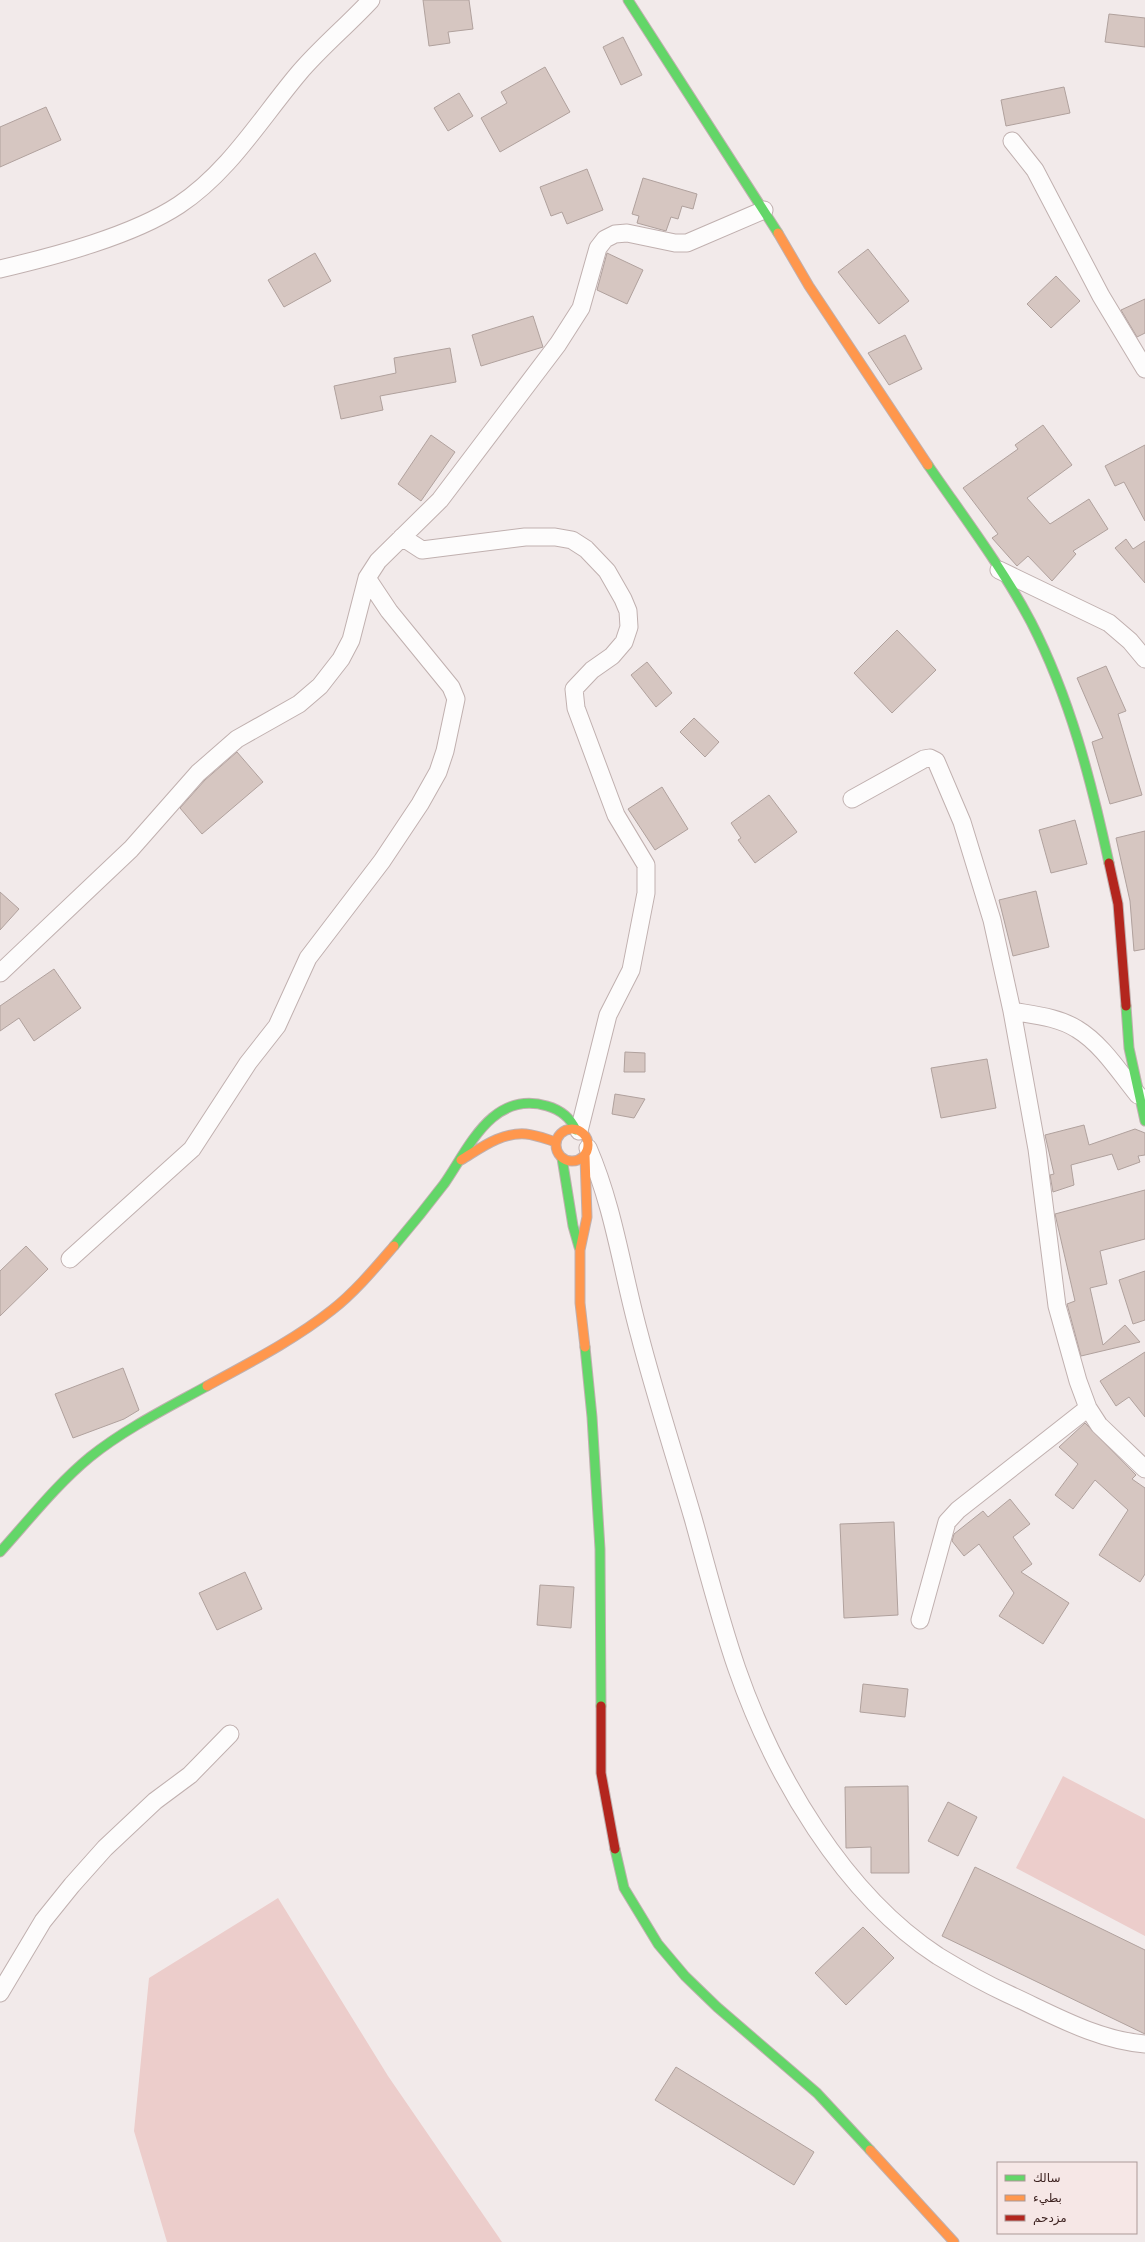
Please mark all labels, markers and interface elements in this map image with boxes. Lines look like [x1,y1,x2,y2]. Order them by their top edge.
legend [997,2162,1137,2234]
text: سالك [1033,2171,1060,2185]
text: بطيء [1033,2191,1062,2205]
text: مزدحم [1033,2211,1067,2226]

